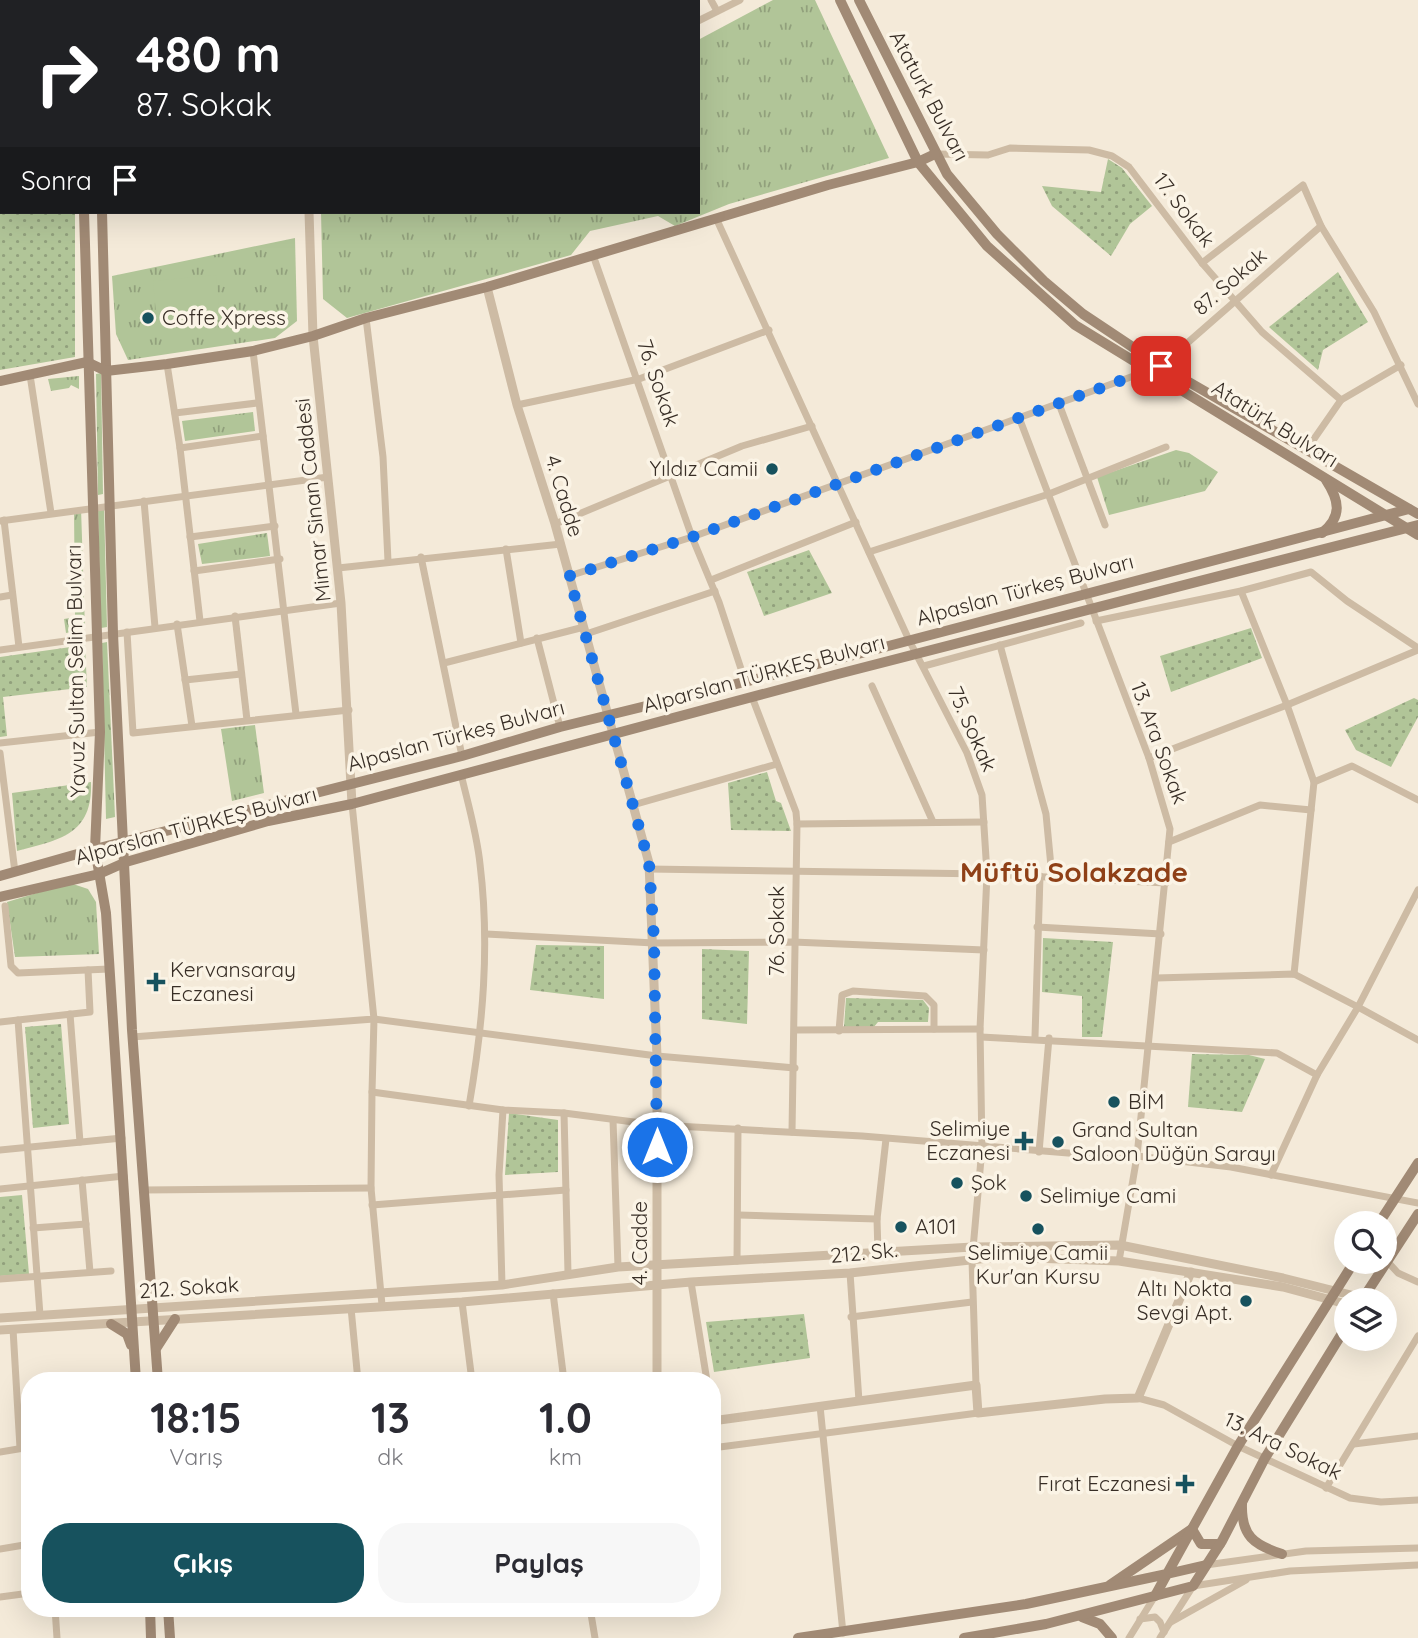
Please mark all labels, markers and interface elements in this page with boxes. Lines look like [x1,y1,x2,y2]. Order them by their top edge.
text: 480 m [136,23,281,84]
street label: Ataturk Bulvarı [885,26,975,165]
icon: right [21,28,112,119]
text: 87. Sokak [136,84,272,124]
icon: arrive [106,161,144,199]
text: Sonra [21,164,92,197]
street label: 17. Sokak [1148,167,1221,252]
street label: 87. Sokak [1187,242,1272,320]
place label: Coffe Xpress [162,304,286,330]
marker: Coffe Xpress [140,310,156,326]
street label: 76. Sokak [632,336,686,430]
pin [1131,336,1191,396]
icon: arrive [1142,347,1180,385]
street label: Atatürk Bulvarı [1208,374,1343,472]
street label: Mimar Sinan Caddesi [288,397,336,603]
street label: 4. Cadde [540,452,590,540]
place label: Yıldız Camii [650,455,758,481]
marker: Yıldız Camii [764,461,780,477]
street label: Yavuz Sultan Selim Bulvarı [60,544,90,798]
street label: Alpaslan Türkeş Bulvarı [913,548,1136,631]
street label: Alparslan TÜRKEŞ Bulvarı [640,628,887,718]
street label: 13. Ara Sokak [1126,678,1194,807]
street label: 75. Sokak [943,682,1003,775]
street label: Alpaslan Türkeş Bulvarı [344,694,567,777]
street label: Alparslan TÜRKEŞ Bulvarı [72,780,319,870]
district label: Müftü Solakzade [960,854,1188,889]
street label: 76. Sokak [763,886,789,976]
place label: Kervansaray Eczanesi [170,956,296,1006]
marker: Kervansaray Eczanesi [148,974,164,990]
place label: BİM [1128,1088,1164,1114]
marker: BİM [1106,1094,1122,1110]
position arrow [620,1110,694,1184]
place label: Selimiye Eczanesi [926,1115,1010,1165]
place label: Grand Sultan Saloon Düğün Sarayı [1072,1116,1276,1166]
marker: Selimiye Eczanesi [1016,1133,1032,1149]
marker: Grand Sultan Saloon Düğün Sarayı [1050,1134,1066,1150]
place label: Şok [971,1169,1007,1195]
marker: Şok [949,1175,965,1191]
place label: Selimiye Cami [1040,1182,1176,1208]
marker: Selimiye Cami [1018,1188,1034,1204]
street label: 4. Cadde [626,1201,652,1285]
map controls [1334,1211,1397,1351]
button: search [1334,1211,1397,1274]
place label: A101 [915,1213,957,1239]
marker: A101 [893,1219,909,1235]
marker: Selimiye Camii Kur'an Kursu [1030,1221,1046,1237]
street label: 212. Sk. [829,1236,899,1268]
place label: Selimiye Camii Kur'an Kursu [968,1239,1108,1289]
street label: 212. Sokak [138,1271,240,1303]
place label: Altı Nokta Sevgi Apt. [1137,1275,1232,1325]
button: layers [1334,1288,1397,1351]
marker: Altı Nokta Sevgi Apt. [1238,1293,1254,1309]
text: 18:15 [150,1391,242,1444]
text: 13 [371,1391,410,1444]
text: 1.0 [539,1391,592,1444]
street label: 13. Ara Sokak [1220,1405,1347,1485]
text: Varış [169,1442,223,1471]
text: dk [377,1442,404,1471]
text: km [549,1442,582,1471]
place label: Fırat Eczanesi [1037,1470,1171,1496]
marker: Fırat Eczanesi [1177,1476,1193,1492]
button: Çıkış [42,1523,364,1603]
button: Paylaş [378,1523,700,1603]

